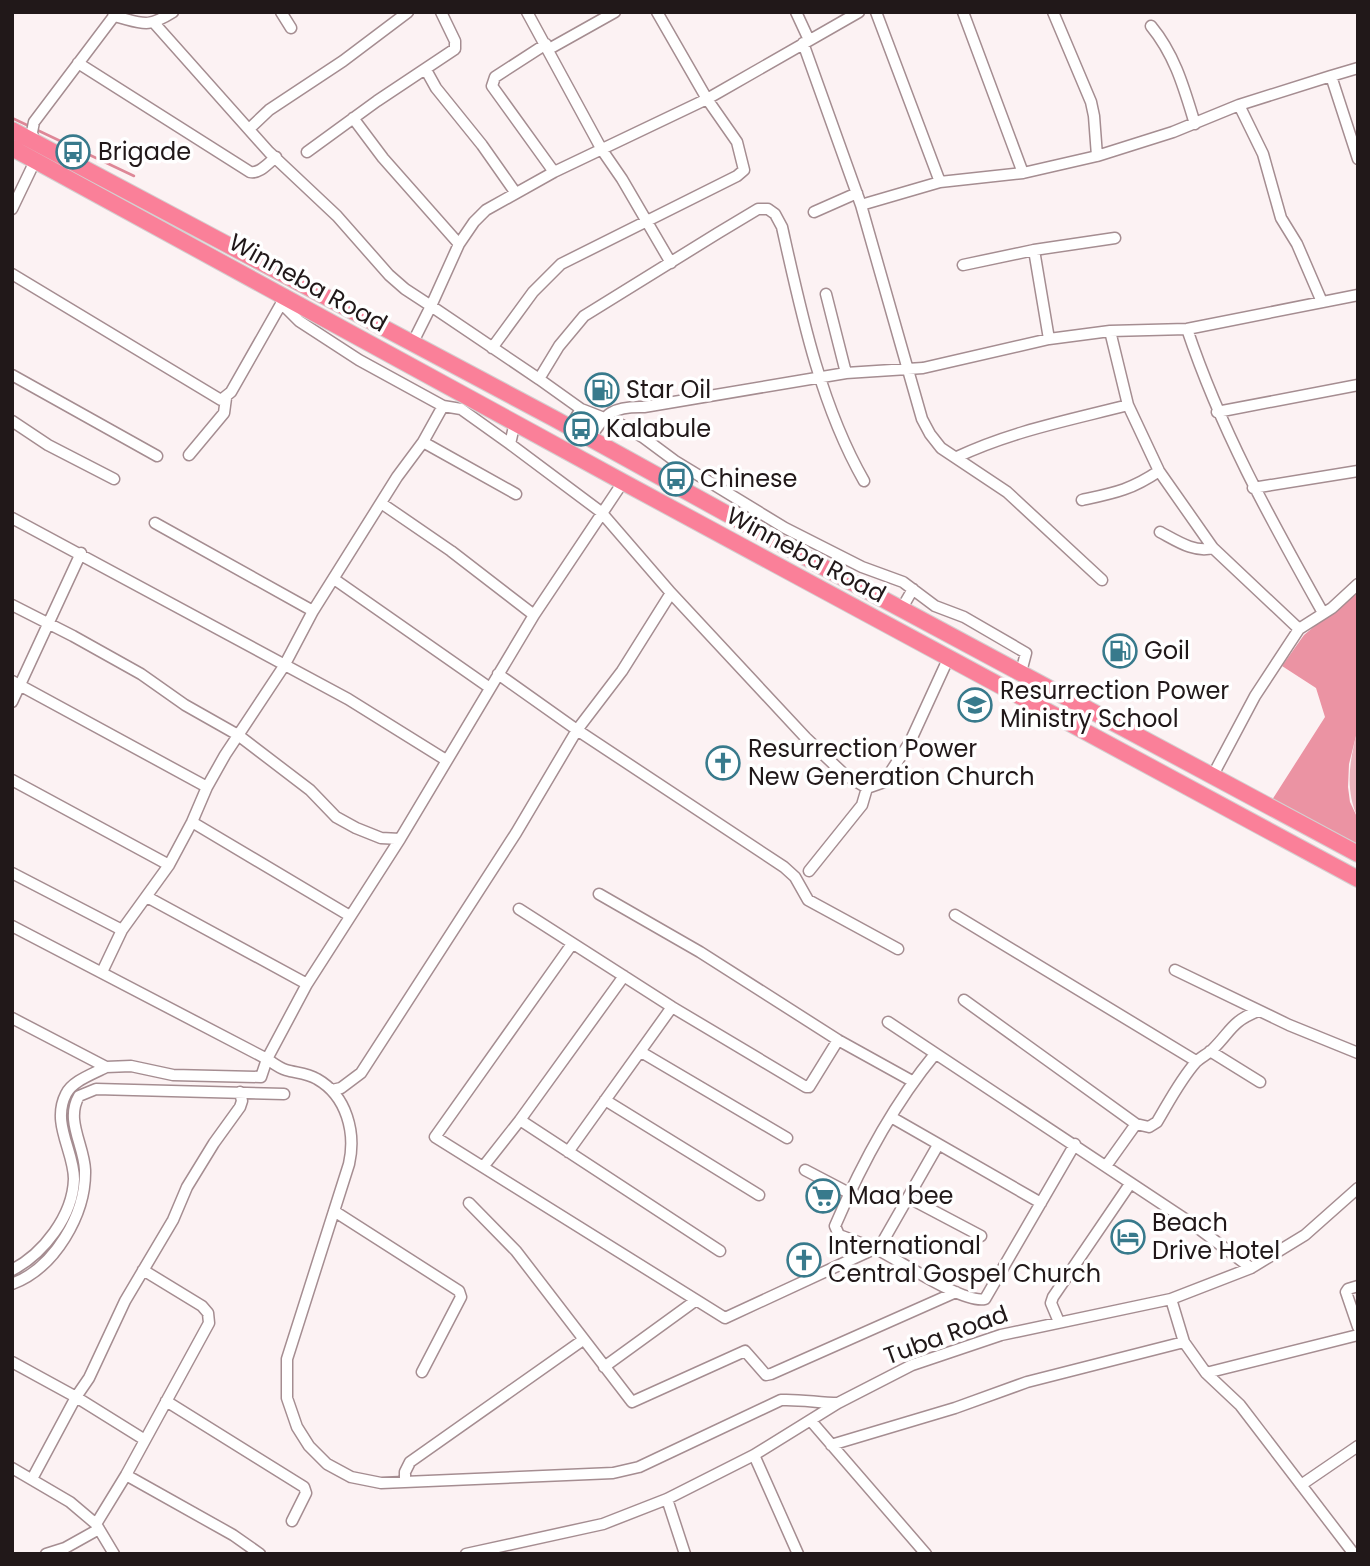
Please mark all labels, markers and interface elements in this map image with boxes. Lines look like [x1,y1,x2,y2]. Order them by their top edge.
bus stop icon: Brigade [54,133,92,171]
place label: Brigade [98,135,191,168]
street label: Winneba Road [223,225,393,340]
fuel station icon: Star Oil [583,371,621,409]
place label: Star Oil [626,373,711,406]
bus stop icon: Kalabule [562,410,600,448]
place label: Kalabule [606,412,711,445]
bus stop icon: Chinese [657,460,695,498]
place label: Chinese [700,462,797,495]
street label: Winneba Road [721,499,892,610]
fuel station icon: Goil [1101,632,1139,670]
place label: Goil [1144,634,1190,667]
place label: Resurrection Power Ministry School [1000,674,1229,735]
school or university icon: Resurrection Power Ministry School [956,686,994,724]
place label: Resurrection Power New Generation Church [748,732,1035,793]
church icon: Resurrection Power New Generation Church [704,744,742,782]
supermarket icon: Maa bee [804,1177,842,1215]
place label: Maa bee [848,1179,954,1212]
place label: Beach Drive Hotel [1152,1206,1280,1267]
hotel icon: Beach Drive Hotel [1109,1218,1147,1256]
place label: International Central Gospel Church [828,1229,1101,1290]
church icon: International Central Gospel Church [785,1241,823,1279]
street label: Tuba Road [879,1297,1012,1372]

